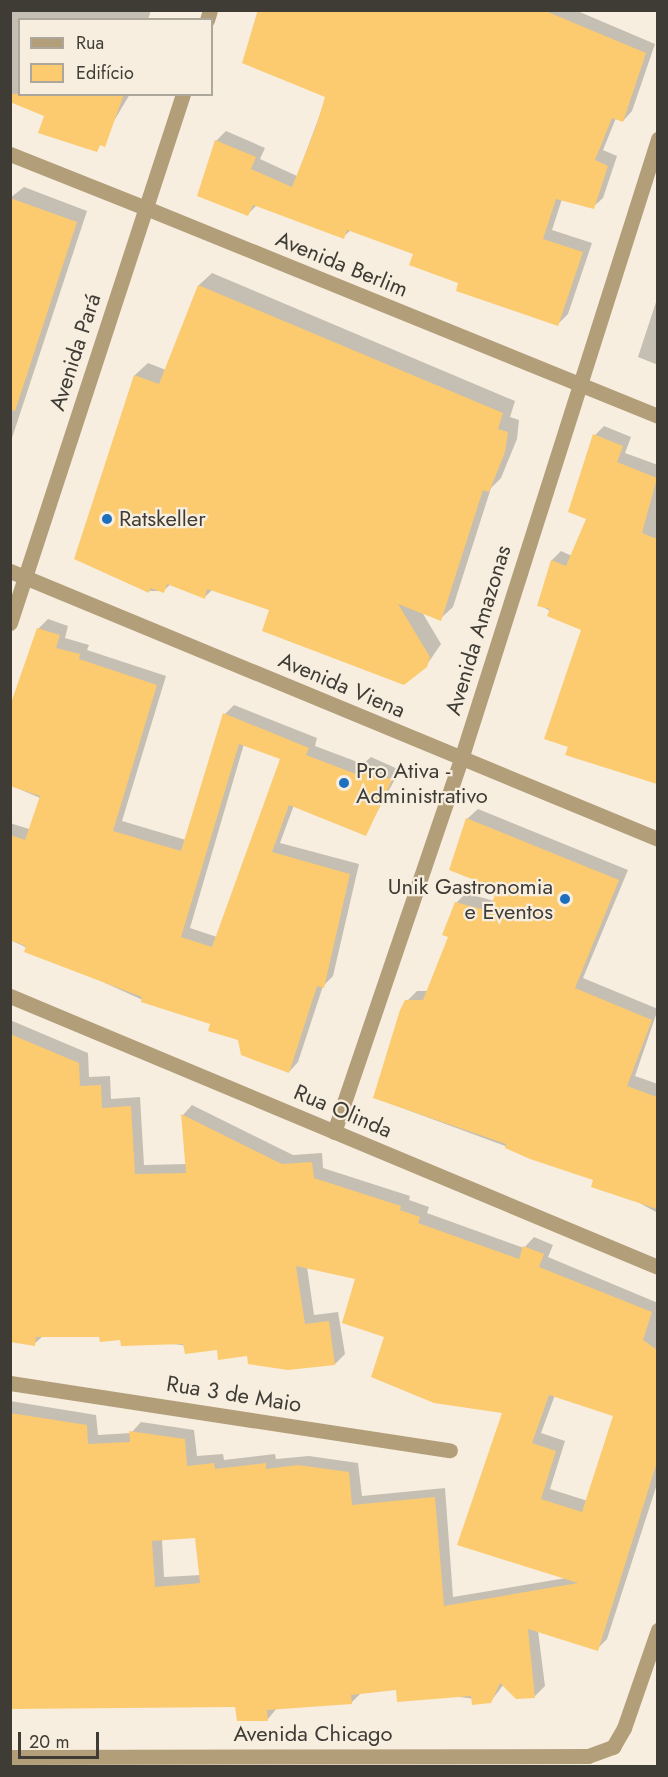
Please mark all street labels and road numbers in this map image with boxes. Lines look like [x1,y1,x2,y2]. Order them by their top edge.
street label: Avenida Berlim [272,226,412,302]
street label: Avenida Pará [44,290,106,414]
street label: Avenida Amazonas [440,542,516,718]
street label: Avenida Viena [275,647,409,723]
street label: Rua Olinda [290,1079,396,1143]
street label: Rua 3 de Maio [165,1370,303,1418]
street label: Avenida Chicago [233,1721,393,1747]

